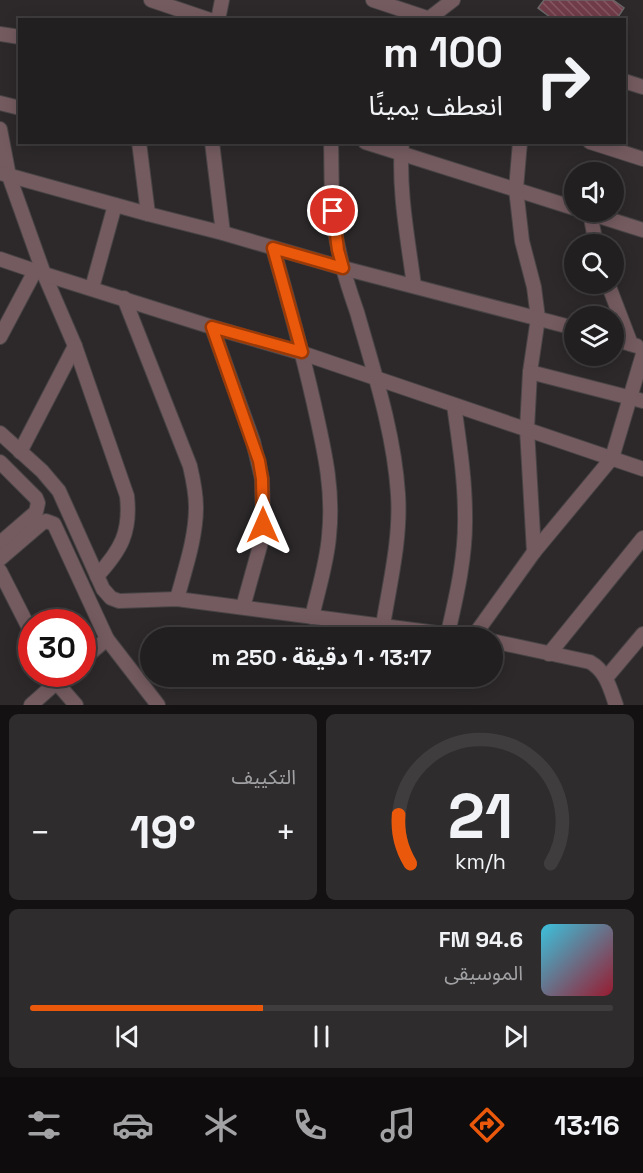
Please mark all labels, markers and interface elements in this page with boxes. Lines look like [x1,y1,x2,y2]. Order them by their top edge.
text: 100 m [383,26,503,79]
icon: right [524,42,602,120]
text: انعطف يمينًا [369,88,503,123]
map controls [564,162,624,366]
button: sound [564,162,624,222]
pin [307,185,358,236]
icon: arrive [316,194,349,227]
button: search [564,234,624,294]
button: layers [564,306,624,366]
position arrow [231,493,295,557]
speed limit sign: 30 [18,609,96,687]
text: 13:17 · 1 دقيقة · 250 m [212,643,431,671]
text: التكييف [232,764,296,790]
text: 21 [447,777,513,856]
text: 19° [130,804,196,861]
text: − [30,812,50,854]
text: + [276,812,296,854]
text: km/h [454,848,506,875]
text: 94.6 FM [439,925,523,953]
text: الموسيقى [444,960,523,986]
icon: previous [111,1020,144,1053]
icon: pause [305,1020,338,1053]
icon: next [499,1020,532,1053]
icon: filters [23,1104,65,1146]
icon: car [112,1104,154,1146]
icon: climate [200,1104,242,1146]
icon: phone [289,1104,331,1146]
icon: music [377,1104,419,1146]
icon: directions [466,1104,508,1146]
text: 13:16 [554,1108,620,1143]

